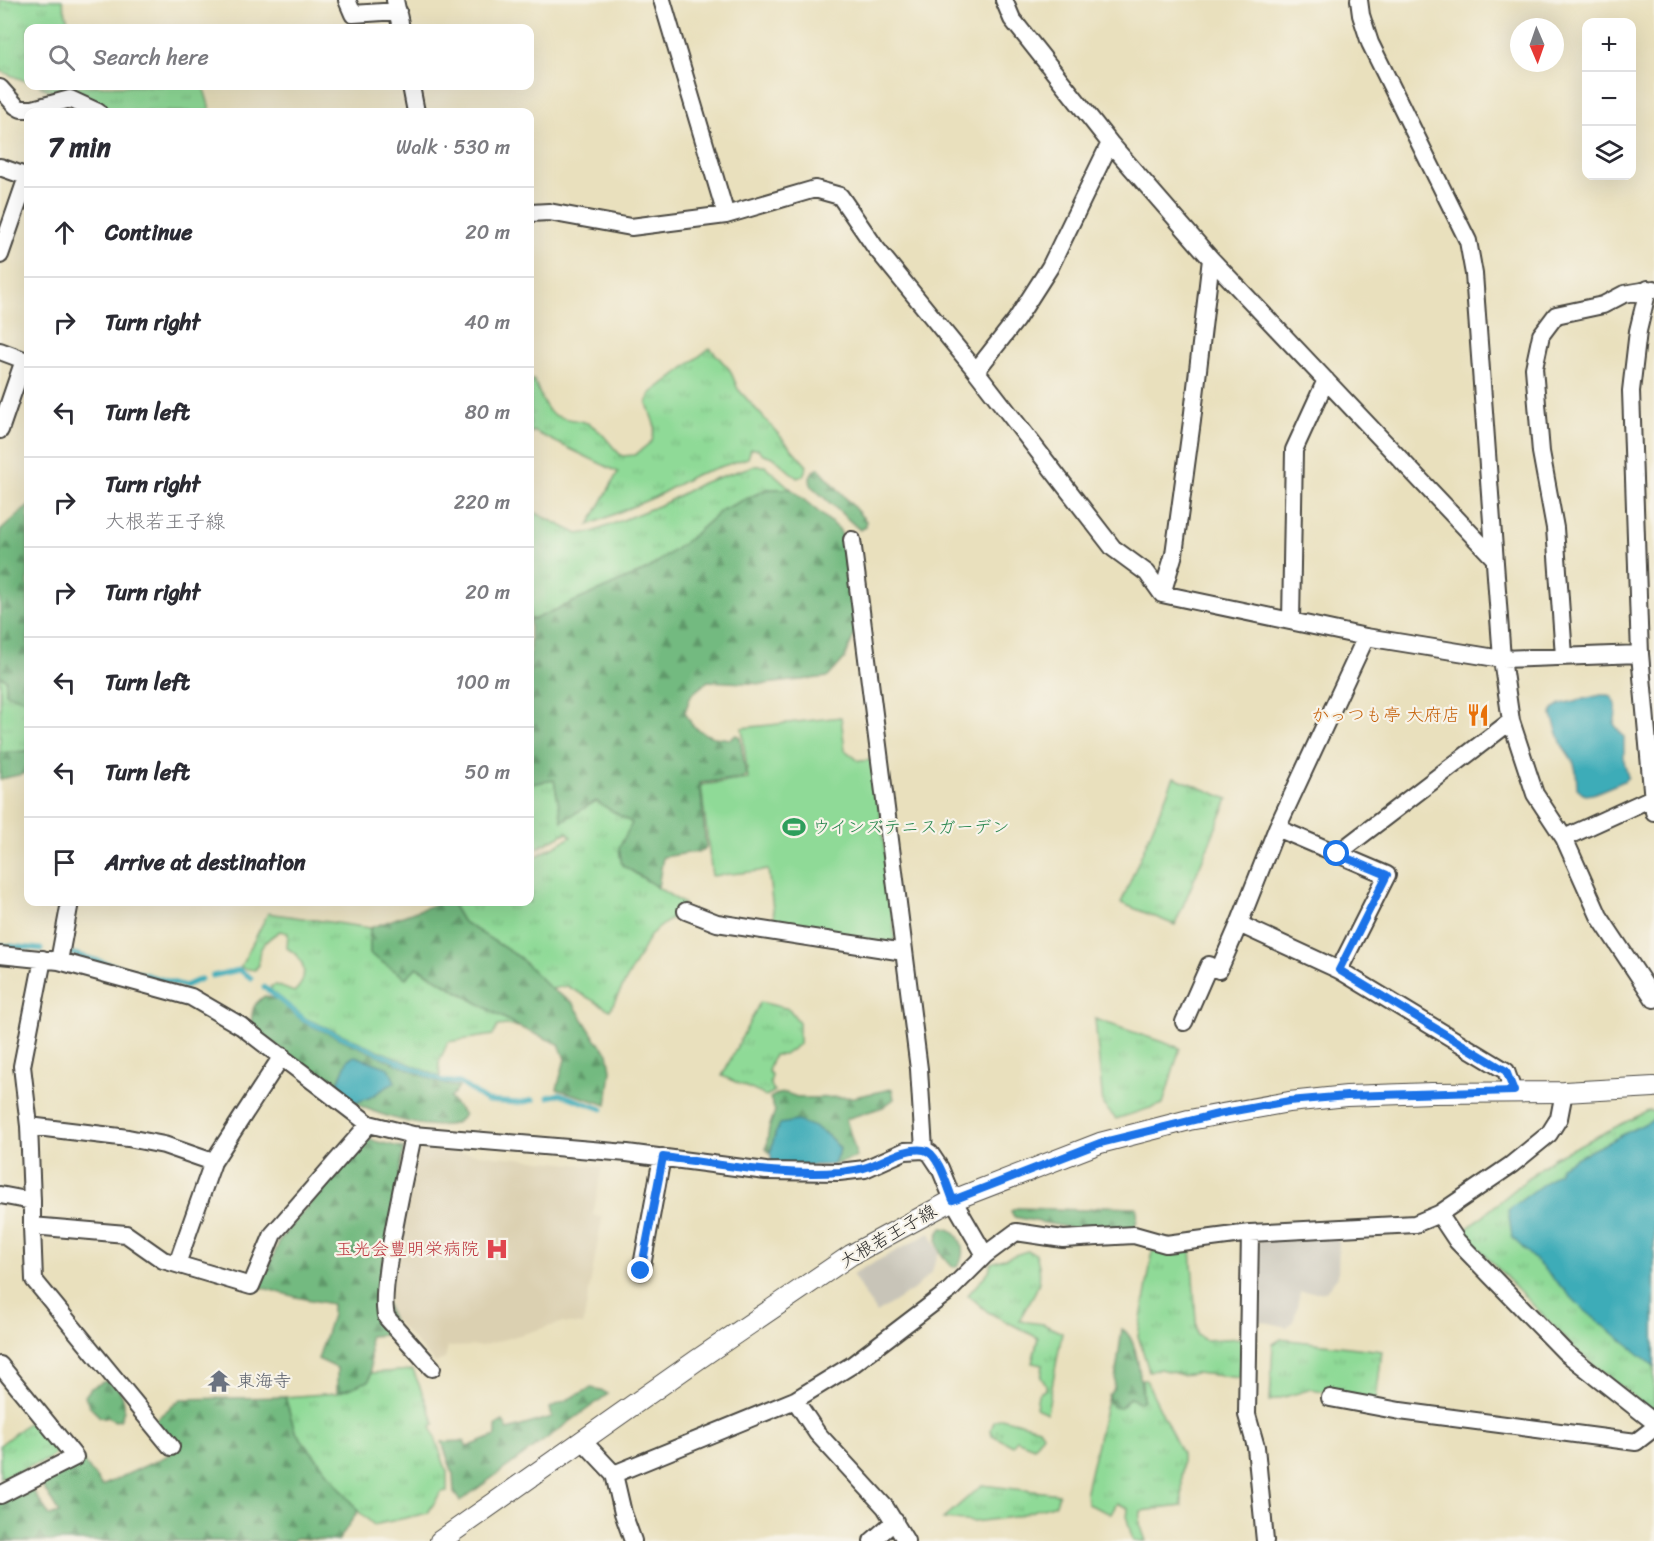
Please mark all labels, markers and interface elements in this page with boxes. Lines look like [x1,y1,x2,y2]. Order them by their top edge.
north arrow [1510,18,1564,72]
map controls [1582,18,1636,180]
button: + [1582,18,1636,72]
search box [24,24,534,90]
text: Search here [93,38,209,77]
icon: search [45,41,78,74]
button: − [1582,72,1636,126]
text: 7 min [48,124,111,170]
button: layers [1582,126,1636,180]
text: Walk · 530 m [396,130,510,165]
text: Continue [105,213,193,252]
text: 20 m [465,215,510,250]
icon: ahead [48,216,81,249]
text: Turn right [105,303,200,342]
text: 40 m [464,305,510,340]
icon: right [48,306,81,339]
text: Turn left [105,393,190,432]
text: 80 m [465,395,510,430]
icon: left [48,396,81,429]
text: Turn right [105,465,200,504]
text: 220 m [454,485,510,520]
icon: right [48,486,81,519]
text: 大根若王子線 [105,504,225,539]
text: Turn right [105,573,200,612]
text: 20 m [465,575,510,610]
icon: right [48,576,81,609]
text: Turn left [105,663,190,702]
text: 100 m [456,665,510,700]
icon: left [48,666,81,699]
place label: かっつも亭 大府店 [1311,699,1460,731]
restaurant icon: かっつも亭 大府店 [1465,702,1491,728]
text: Turn left [105,753,190,792]
text: 50 m [465,755,510,790]
icon: left [48,756,81,789]
place label: ウインズテニスガーデン [812,811,1010,843]
sports icon: ウインズテニスガーデン [781,814,807,840]
route start [1323,840,1349,866]
text: Arrive at destination [105,843,306,882]
icon: arrive [48,846,81,879]
street label: 大根若王子線 [833,1195,943,1277]
place label: 玉光会豊明栄病院 [335,1233,479,1265]
hospital icon: 玉光会豊明栄病院 [484,1236,510,1262]
route end [627,1257,653,1283]
place label: 東海寺 [237,1365,291,1397]
temple icon: 東海寺 [206,1368,232,1394]

